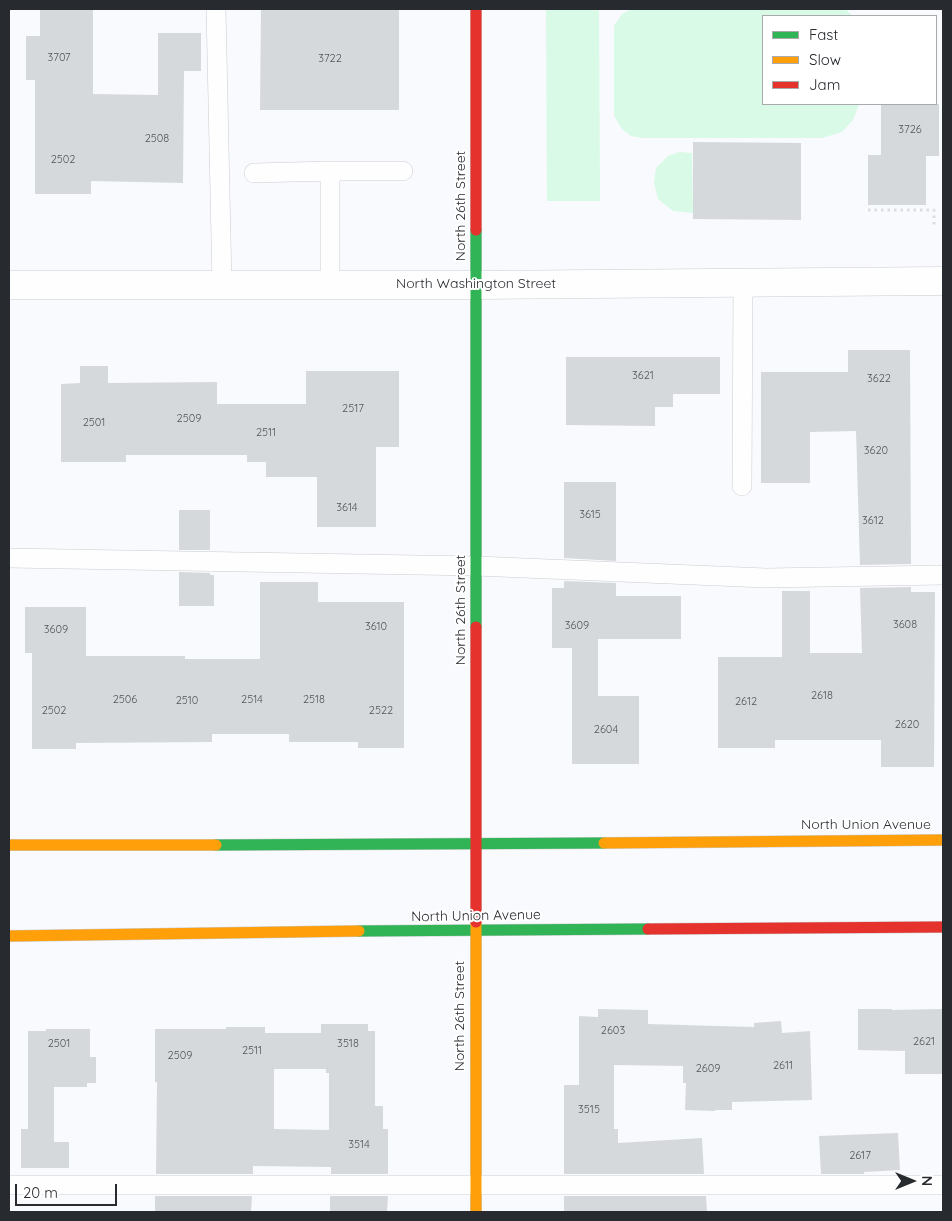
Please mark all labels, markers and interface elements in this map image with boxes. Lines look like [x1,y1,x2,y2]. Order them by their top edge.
legend [762,15,937,105]
text: Fast [809,25,838,44]
text: Slow [809,50,841,69]
house number: 3707 [48,51,70,65]
house number: 3722 [318,52,342,66]
text: Jam [809,75,840,94]
house number: 3726 [898,123,922,137]
house number: 2508 [145,132,169,146]
street label: North 26th Street [453,151,469,261]
house number: 2502 [51,153,75,167]
street label: North Washington Street [396,276,556,292]
house number: 3621 [632,369,654,383]
house number: 3622 [867,372,891,386]
house number: 2517 [342,402,364,416]
house number: 2509 [177,412,201,426]
house number: 2501 [83,416,105,430]
house number: 2511 [256,426,276,440]
house number: 3620 [864,444,888,458]
house number: 3614 [336,501,358,515]
house number: 3615 [579,508,601,522]
house number: 3612 [862,514,884,528]
street label: North 26th Street [453,555,469,665]
house number: 3608 [893,618,917,632]
house number: 3609 [565,619,589,633]
house number: 3610 [365,620,387,634]
house number: 3609 [44,623,68,637]
house number: 2618 [811,689,833,703]
house number: 2506 [113,693,137,707]
house number: 2514 [241,693,263,707]
house number: 2518 [303,693,325,707]
house number: 2510 [176,694,198,708]
house number: 2612 [735,695,757,709]
house number: 2502 [42,704,66,718]
house number: 2522 [369,704,393,718]
house number: 2620 [895,718,919,732]
house number: 2604 [594,723,618,737]
street label: North Union Avenue [801,817,931,833]
street label: North Union Avenue [411,906,541,926]
street label: North 26th Street [452,961,468,1071]
house number: 2603 [601,1024,625,1038]
house number: 2621 [913,1035,935,1049]
house number: 2501 [48,1037,70,1051]
house number: 3518 [337,1037,359,1051]
house number: 2511 [242,1044,262,1058]
house number: 2509 [168,1049,192,1063]
house number: 2611 [773,1059,793,1073]
house number: 2609 [696,1062,720,1076]
house number: 3515 [578,1103,600,1117]
house number: 3514 [348,1138,370,1152]
house number: 2617 [849,1149,871,1163]
north arrow [887,1156,937,1206]
scale bar [18,1174,120,1206]
text: N [918,1176,936,1186]
text: 20 m [23,1183,58,1202]

